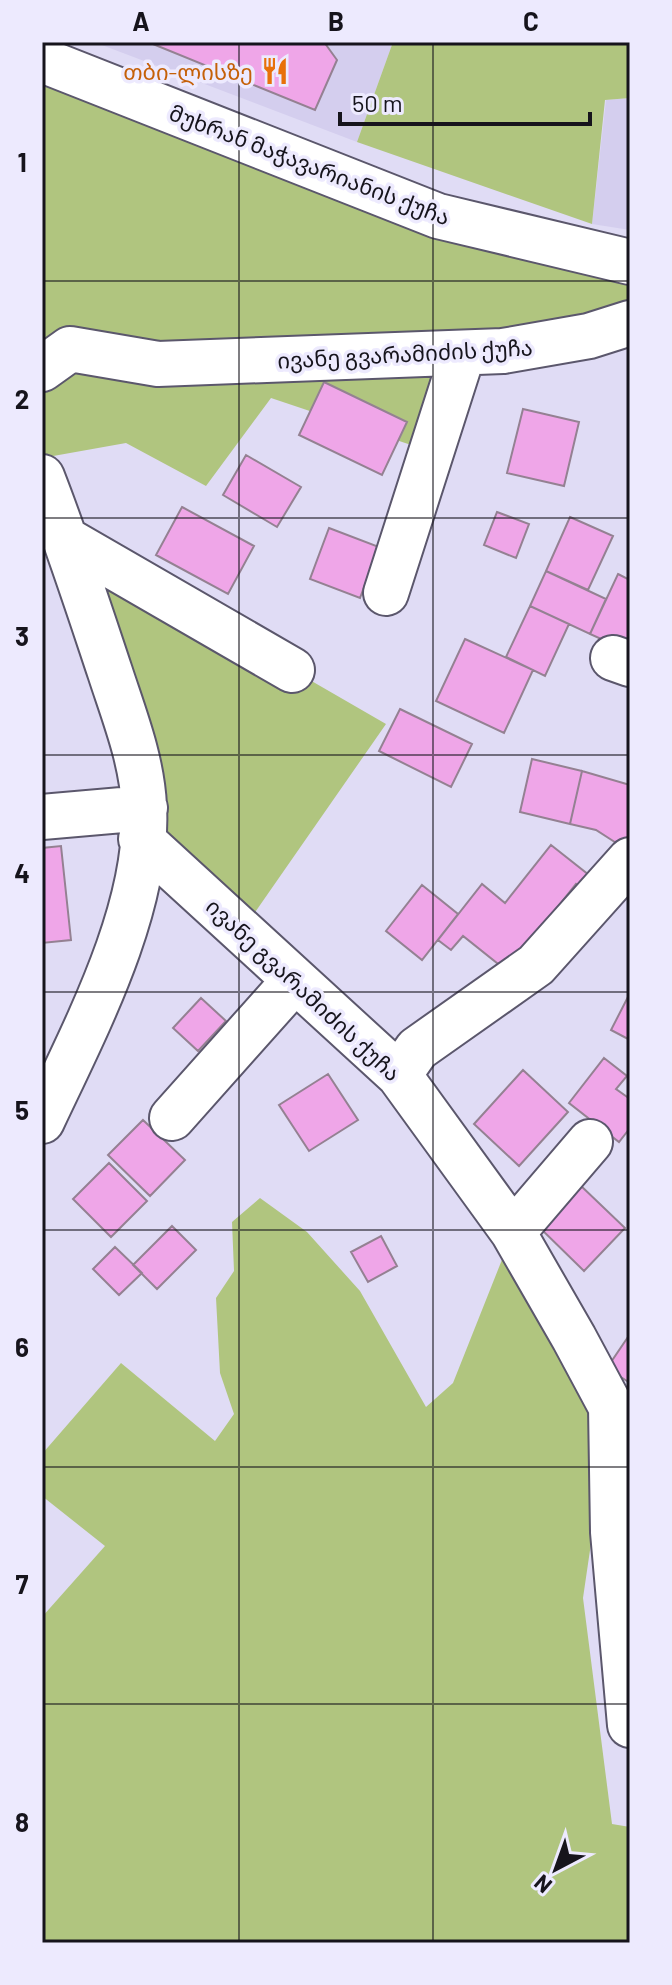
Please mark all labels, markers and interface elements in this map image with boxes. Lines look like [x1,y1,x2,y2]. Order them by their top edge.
text: A [132,5,150,36]
text: B [328,5,344,36]
text: C [523,5,539,36]
restaurant icon: თბი-ლისზე [260,56,290,86]
place label: თბი-ლისზე [123,58,253,86]
scale bar [340,76,590,126]
text: 50 m [352,88,403,117]
street label: მუხრან მაჭავარიანის ქუჩა [166,98,454,231]
text: 1 [17,146,27,177]
street label: ივანე გვარამიძის ქუჩა [277,333,533,374]
text: 2 [15,383,29,414]
text: 3 [15,620,29,651]
text: 4 [14,857,30,888]
street label: ივანე გვარამიძის ქუჩა [201,892,406,1086]
text: 5 [15,1094,29,1125]
text: 6 [15,1331,29,1362]
text: 7 [16,1568,29,1599]
text: 8 [15,1806,29,1837]
north arrow [516,1829,596,1909]
text: N [528,1870,556,1899]

